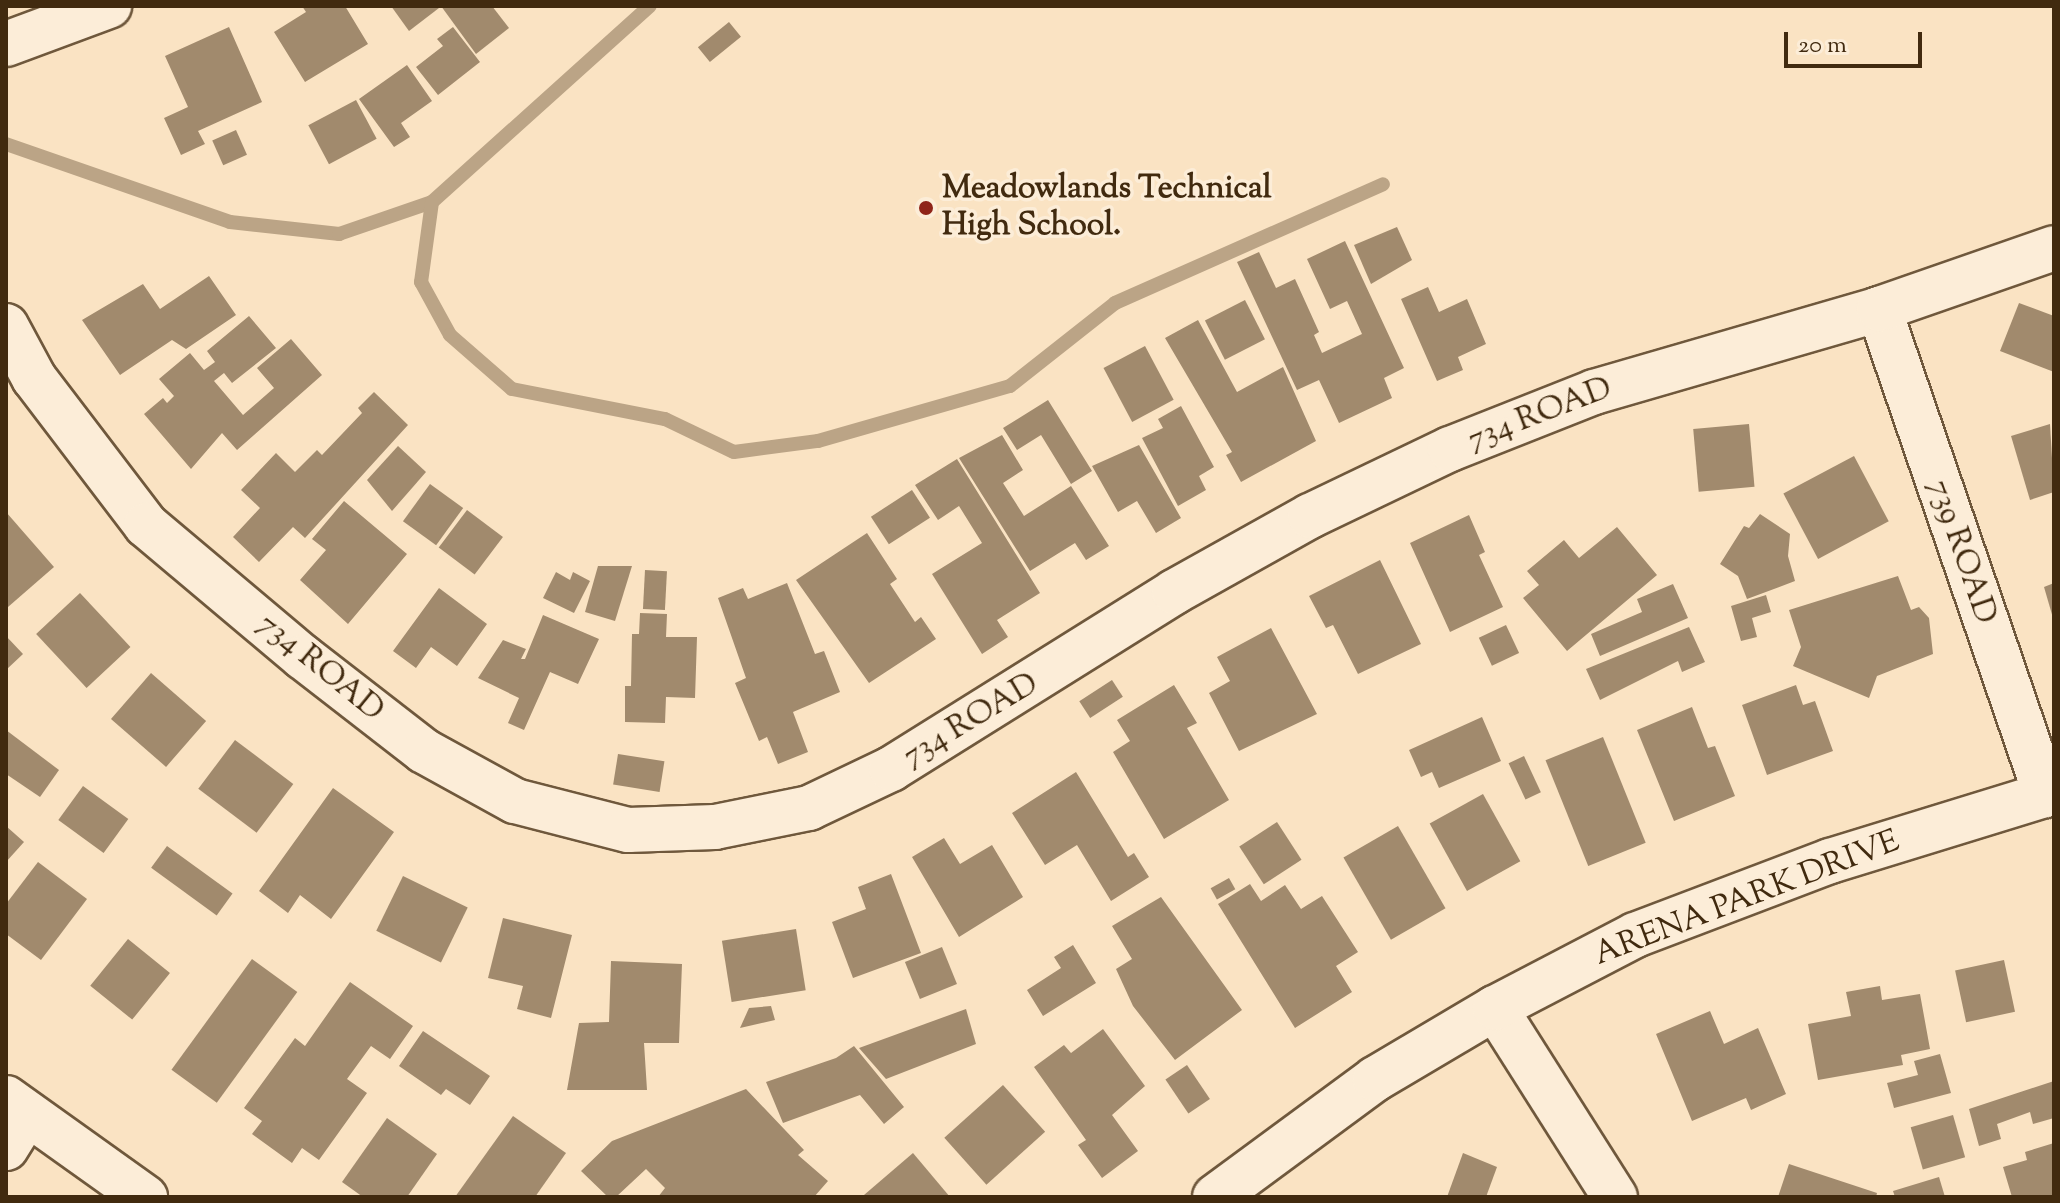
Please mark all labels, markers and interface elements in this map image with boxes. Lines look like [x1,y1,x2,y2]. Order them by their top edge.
scale bar [1788,16,1926,66]
text: 20 m [1798,29,1847,63]
place label: Meadowlands Technical High School. [942,171,1272,246]
marker: Meadowlands Technical High School. [917,199,935,217]
street label: 734 ROAD [1463,370,1617,460]
street label: 739 ROAD [1918,475,2004,629]
street label: 734 ROAD [249,606,391,730]
street label: 734 ROAD [896,666,1046,776]
street label: ARENA PARK DRIVE [1589,823,1905,975]

